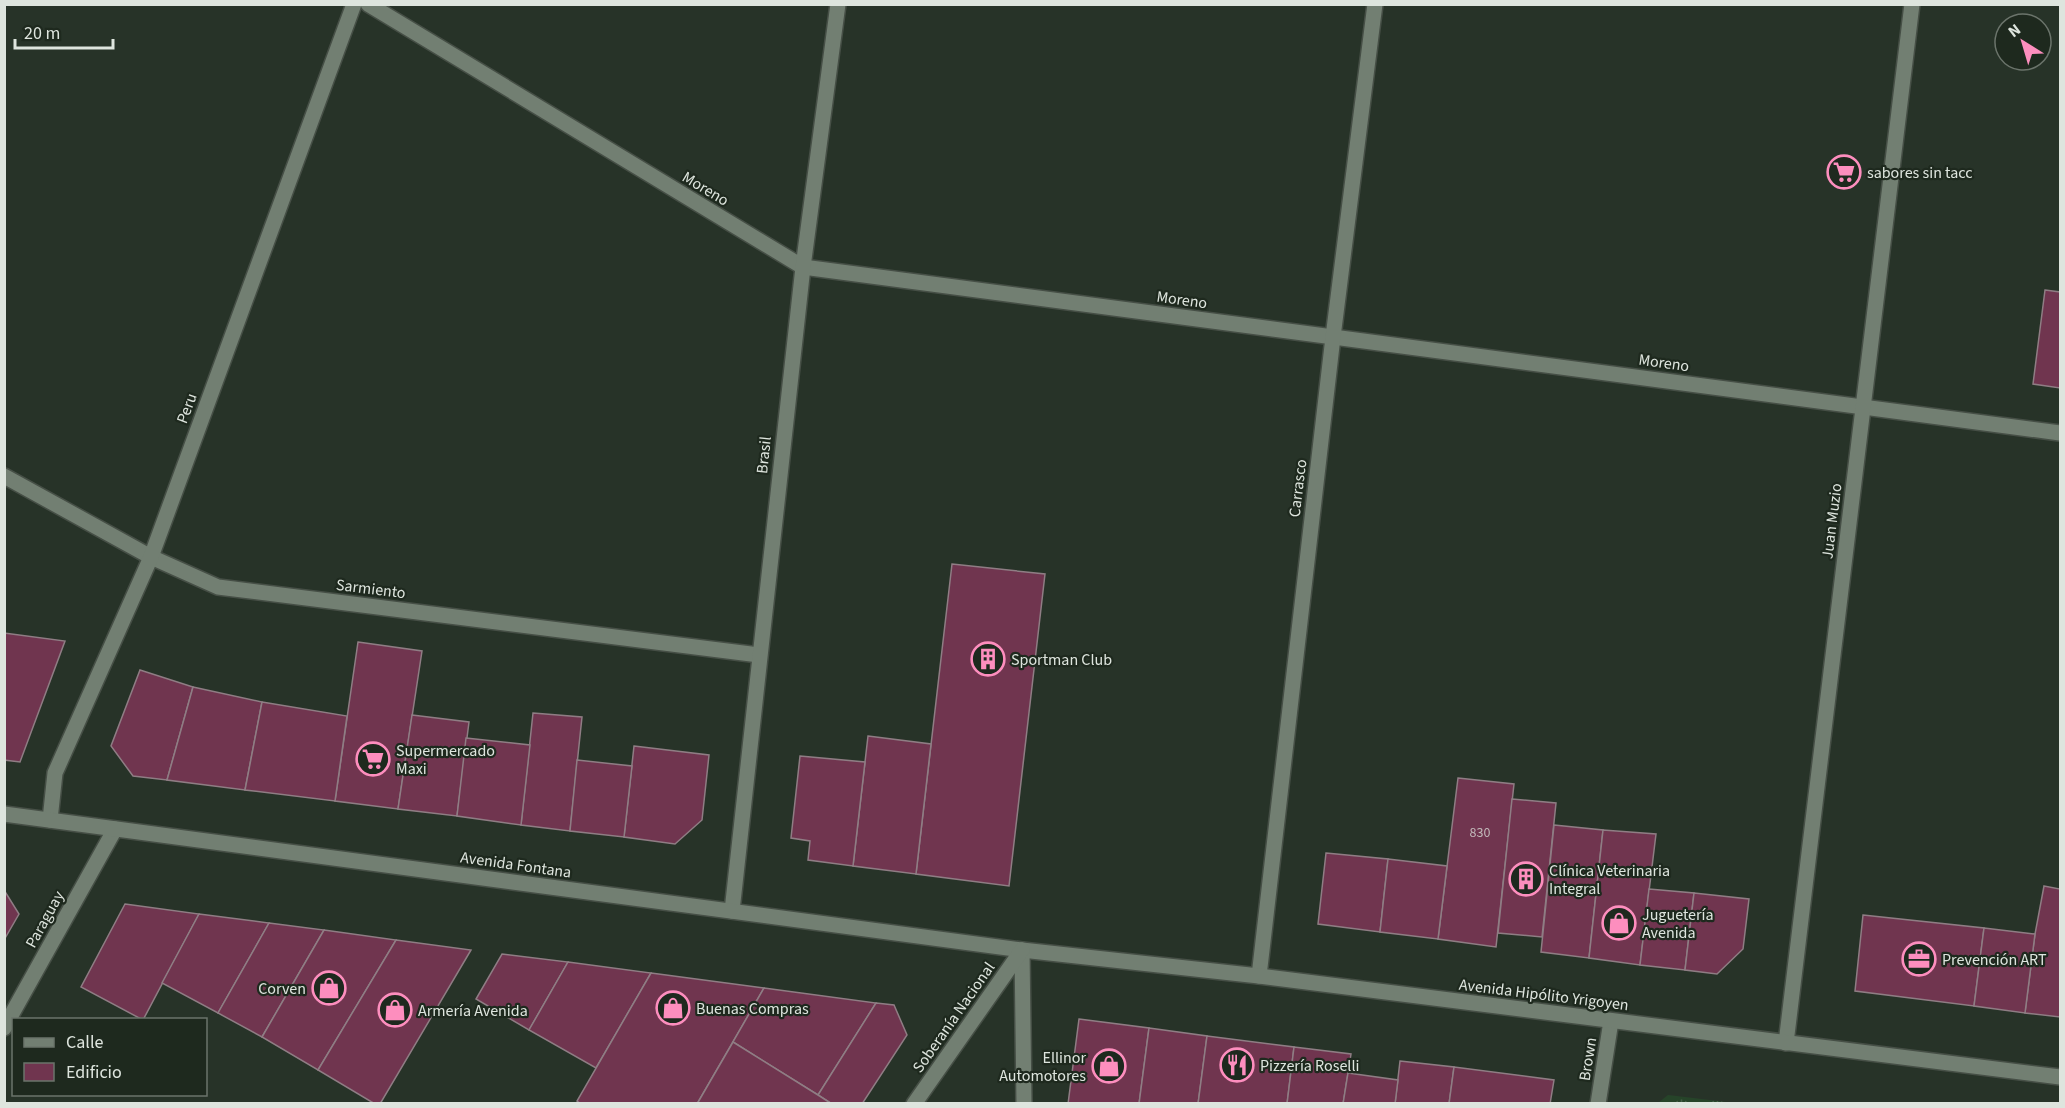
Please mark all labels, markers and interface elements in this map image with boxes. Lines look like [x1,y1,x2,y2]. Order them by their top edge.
scale bar [15,12,112,50]
north arrow [1993,12,2053,72]
text: N [2004,19,2025,43]
text: 20 m [24,21,60,46]
supermarket icon: sabores sin tacc [1826,154,1862,190]
place label: sabores sin tacc [1867,162,1973,184]
street label: Moreno [678,166,733,211]
street label: Moreno [1155,286,1209,314]
street label: Moreno [1637,349,1691,377]
street label: Peru [171,390,203,427]
street label: Brasil [751,435,777,475]
street label: Carrasco [1284,458,1312,518]
street label: Juan Muzio [1816,482,1848,560]
street label: Sarmiento [335,574,407,604]
building icon: Sportman Club [970,641,1006,677]
place label: Sportman Club [1011,649,1112,671]
place label: Supermercado Maxi [396,740,495,780]
supermarket icon: Supermercado Maxi [355,741,391,777]
house number: 830 [1470,823,1490,843]
street label: Avenida Fontana [459,846,573,884]
place label: Clínica Veterinaria Integral [1549,860,1670,900]
building icon: Clínica Veterinaria Integral [1508,861,1544,897]
street label: Paraguay [20,887,70,952]
place label: Juguetería Avenida [1642,904,1714,944]
shop icon: Juguetería Avenida [1601,905,1637,941]
office icon: Prevención ART [1901,941,1937,977]
place label: Prevención ART [1942,949,2047,971]
street label: Soberanía Nacional [907,958,1000,1077]
shop icon: Corven [311,970,347,1006]
street label: Avenida Hipólito Yrigoyen [1458,974,1630,1016]
place label: Corven [258,978,306,1000]
shop icon: Buenas Compras [655,990,691,1026]
shop icon: Armería Avenida [377,992,413,1028]
place label: Buenas Compras [696,998,809,1020]
place label: Armería Avenida [418,1000,528,1022]
legend [12,1018,207,1096]
text: Calle [66,1030,104,1055]
street label: Brown [1574,1036,1602,1082]
place label: Ellinor Automotores [999,1047,1086,1087]
restaurant icon: Pizzería Roselli [1219,1047,1255,1083]
shop icon: Ellinor Automotores [1091,1048,1127,1084]
place label: Pizzería Roselli [1260,1055,1359,1077]
text: Edificio [66,1060,122,1085]

